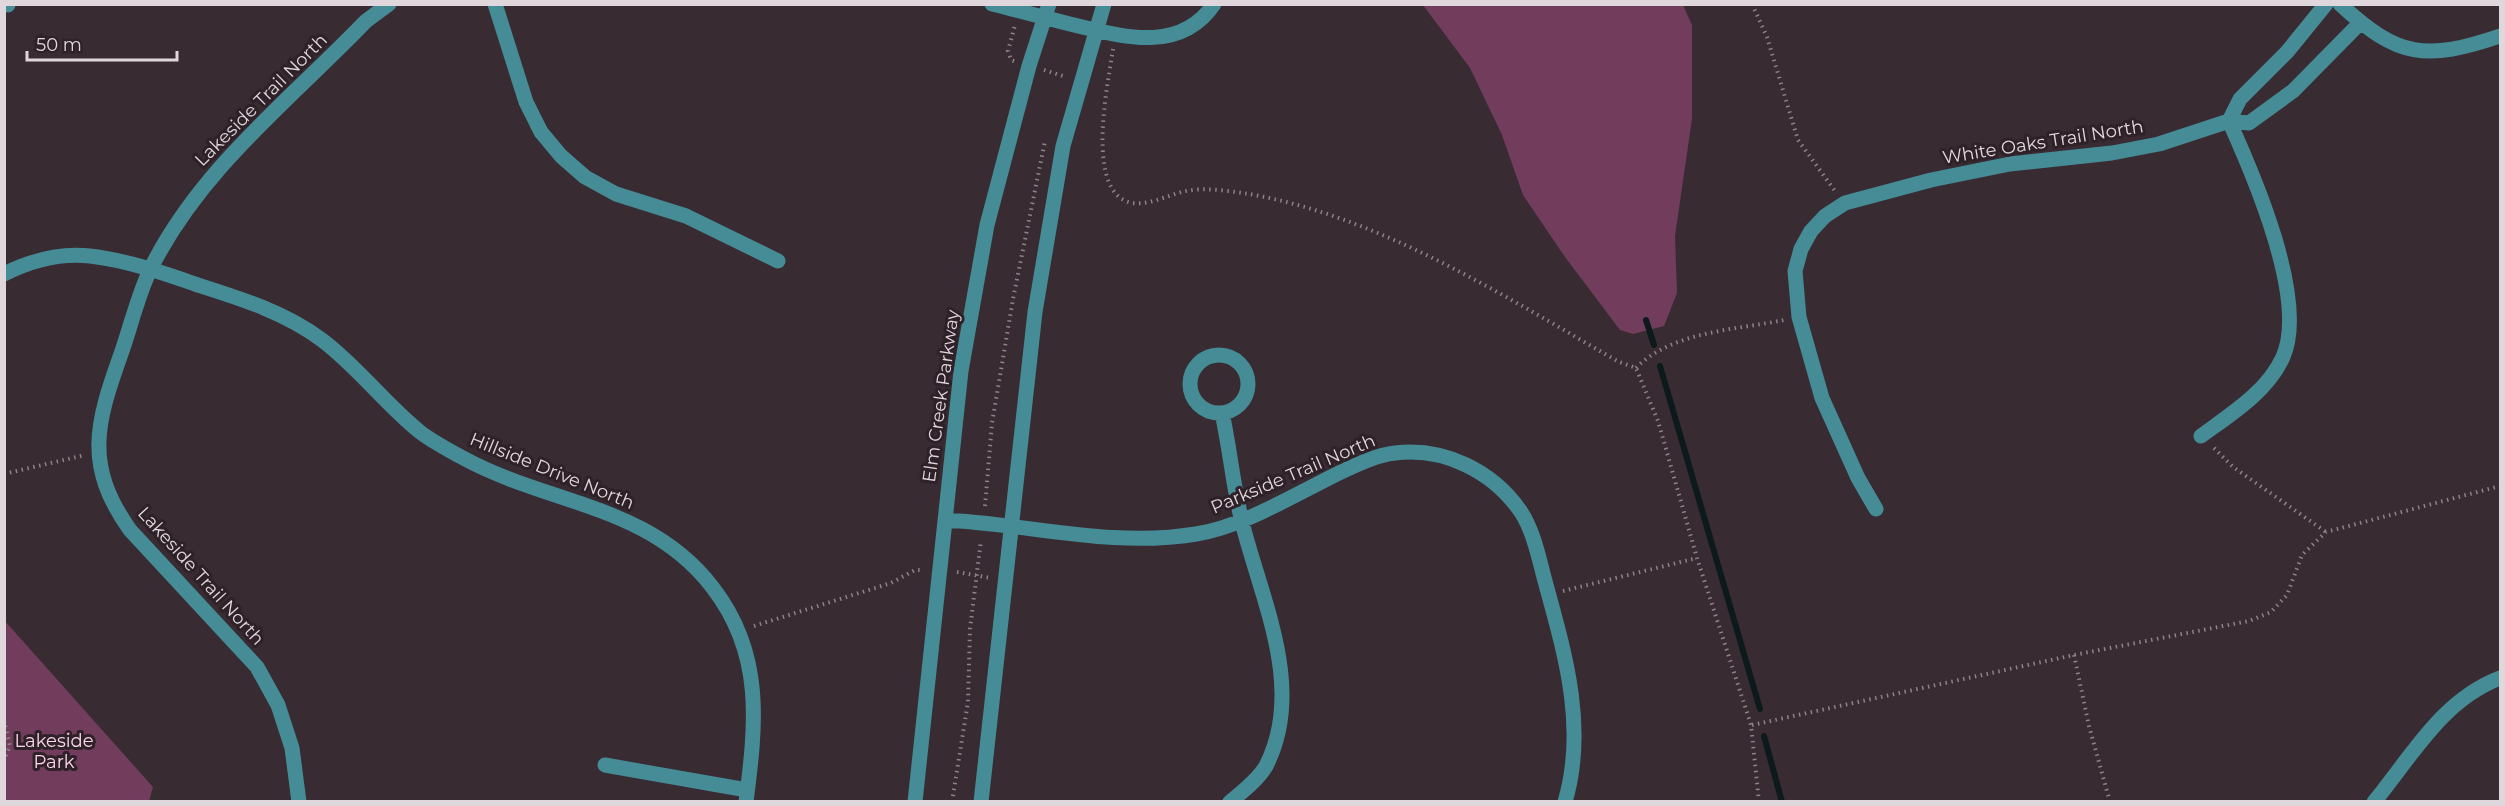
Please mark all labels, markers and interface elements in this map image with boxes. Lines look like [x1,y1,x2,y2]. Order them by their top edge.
scale bar [27,24,177,62]
street label: Lakeside Trail North [190,29,332,171]
text: 50 m [36,34,82,56]
street label: White Oaks Trail North [1941,115,2145,169]
street label: Elm Creek Parkway [918,308,964,484]
street label: Hillside Drive North [467,428,637,514]
street label: Parkside Trail North [1207,429,1379,519]
street label: Lakeside Trail North [133,502,269,650]
park label: Lakeside Park [14,730,94,773]

